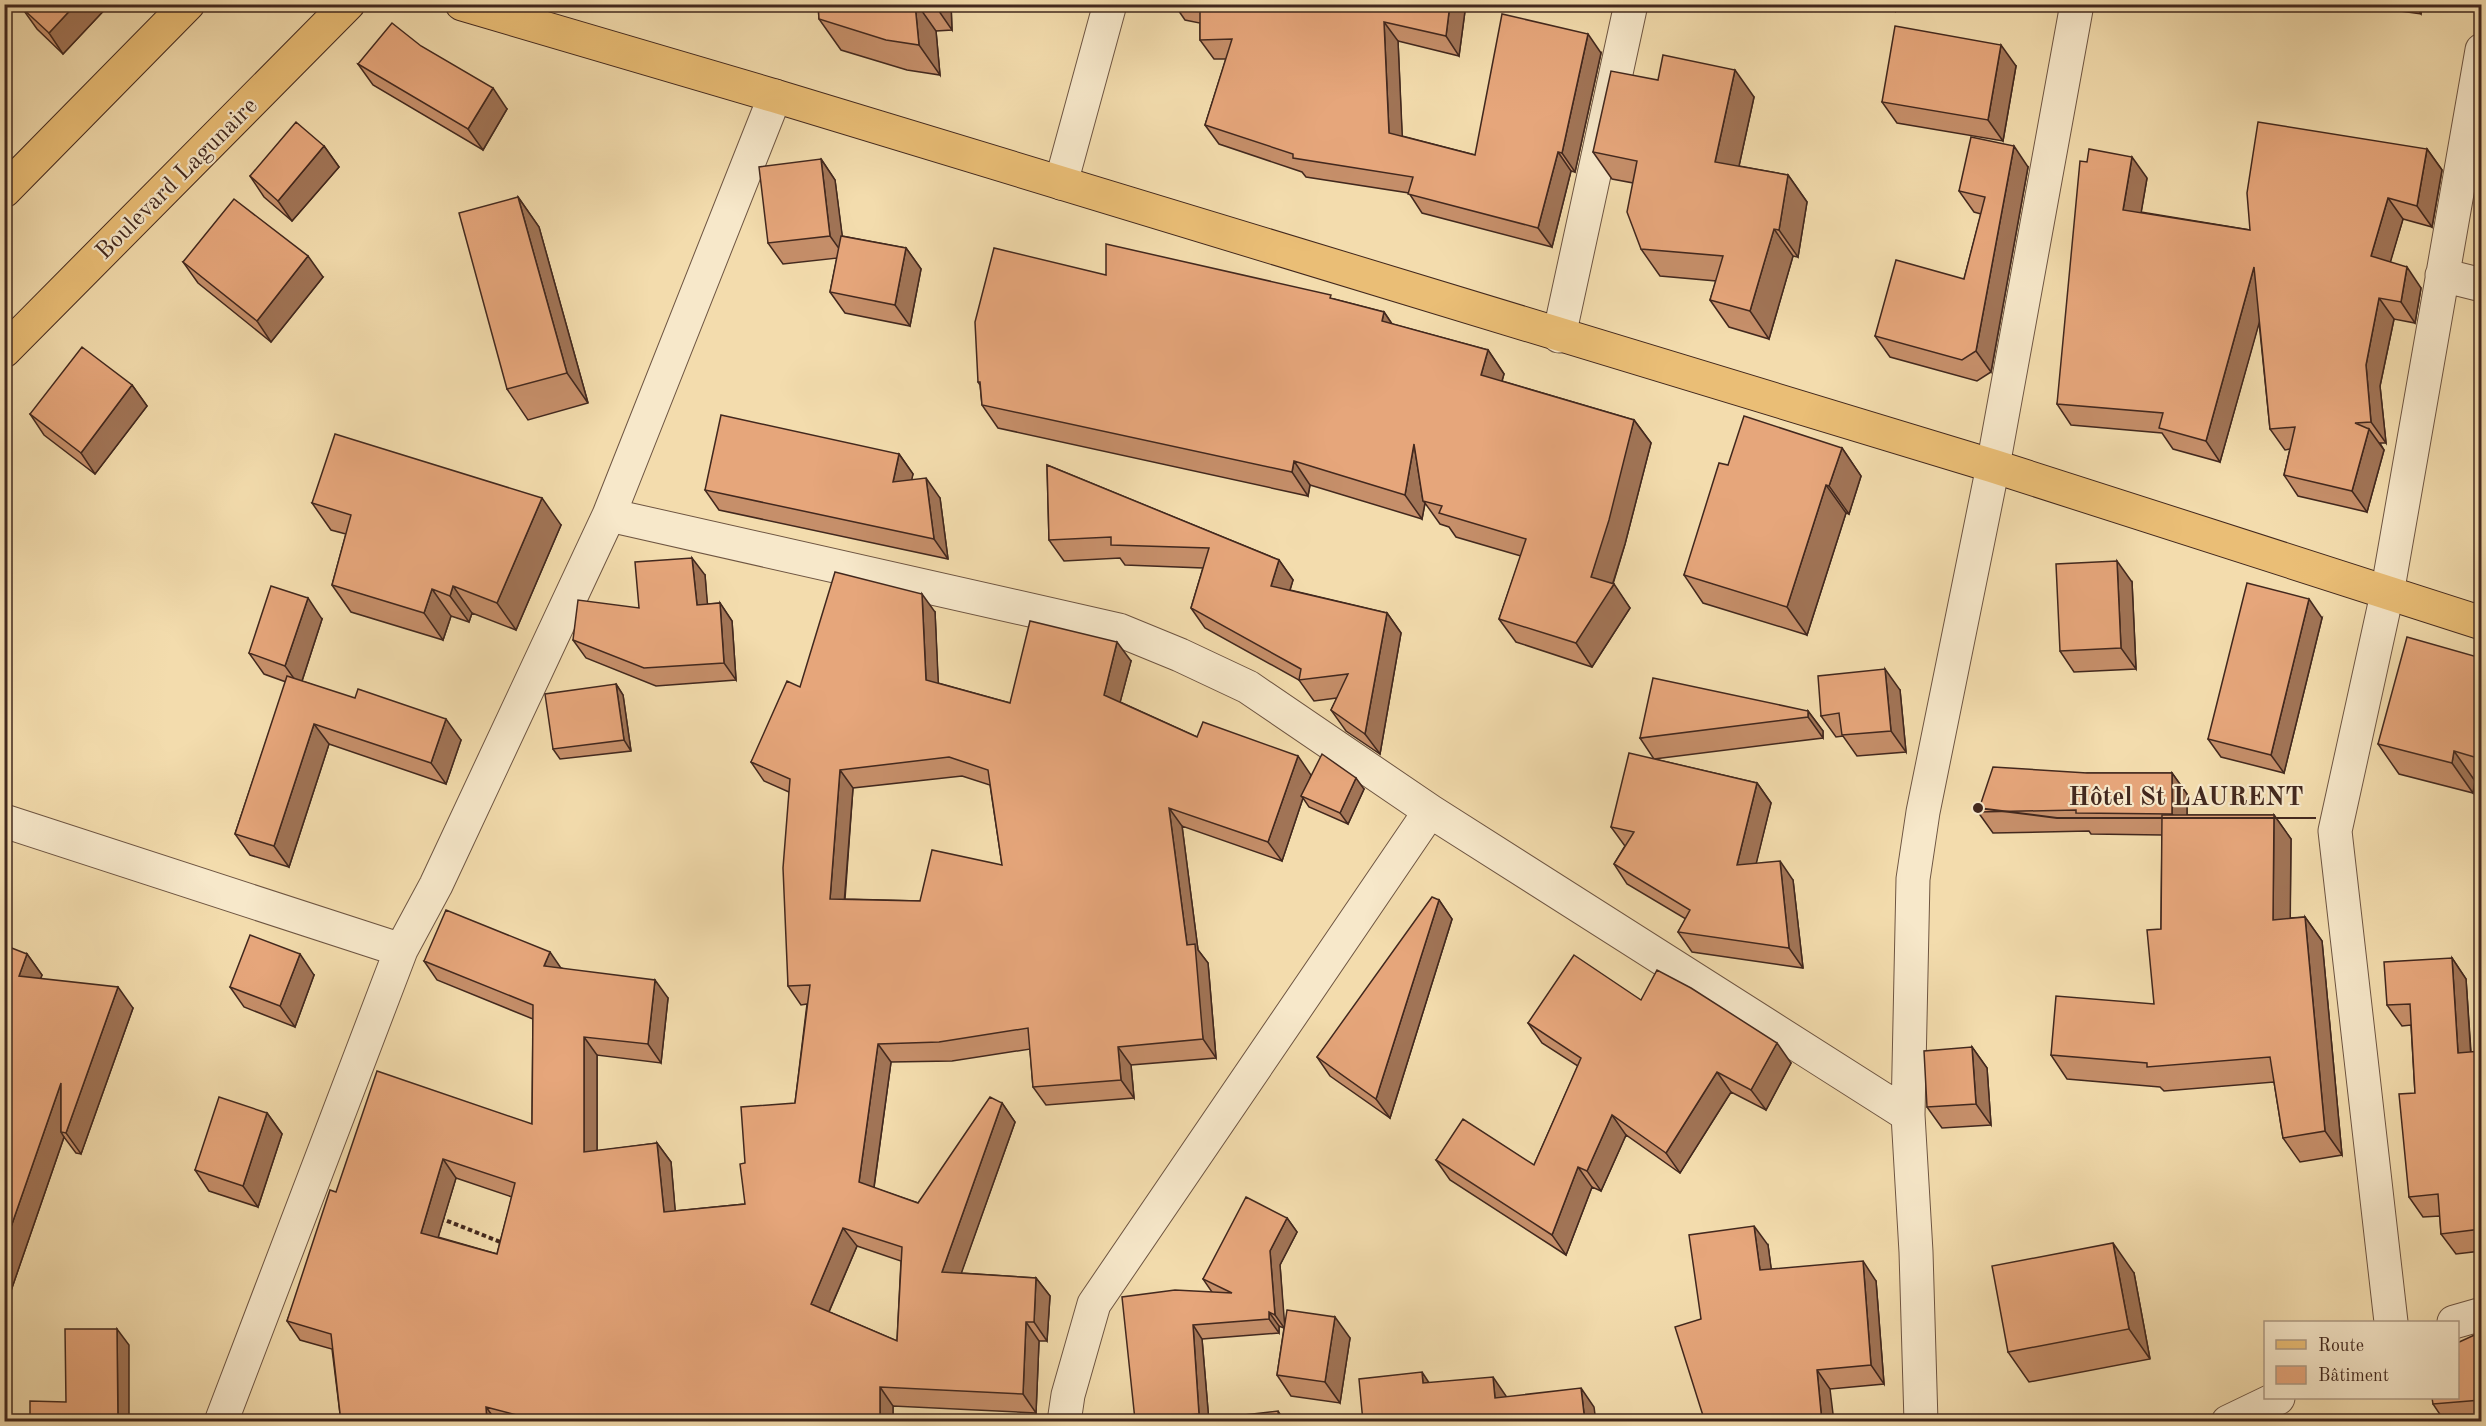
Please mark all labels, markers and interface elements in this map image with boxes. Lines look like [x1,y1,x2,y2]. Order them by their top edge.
street label: Boulevard Lagunaire [92,94,263,265]
callout: Hôtel St LAURENT [2057,774,2316,818]
text: Hôtel St LAURENT [2068,785,2304,811]
legend [2264,1321,2459,1399]
text: Route [2318,1337,2364,1355]
text: Bâtiment [2318,1367,2389,1385]

